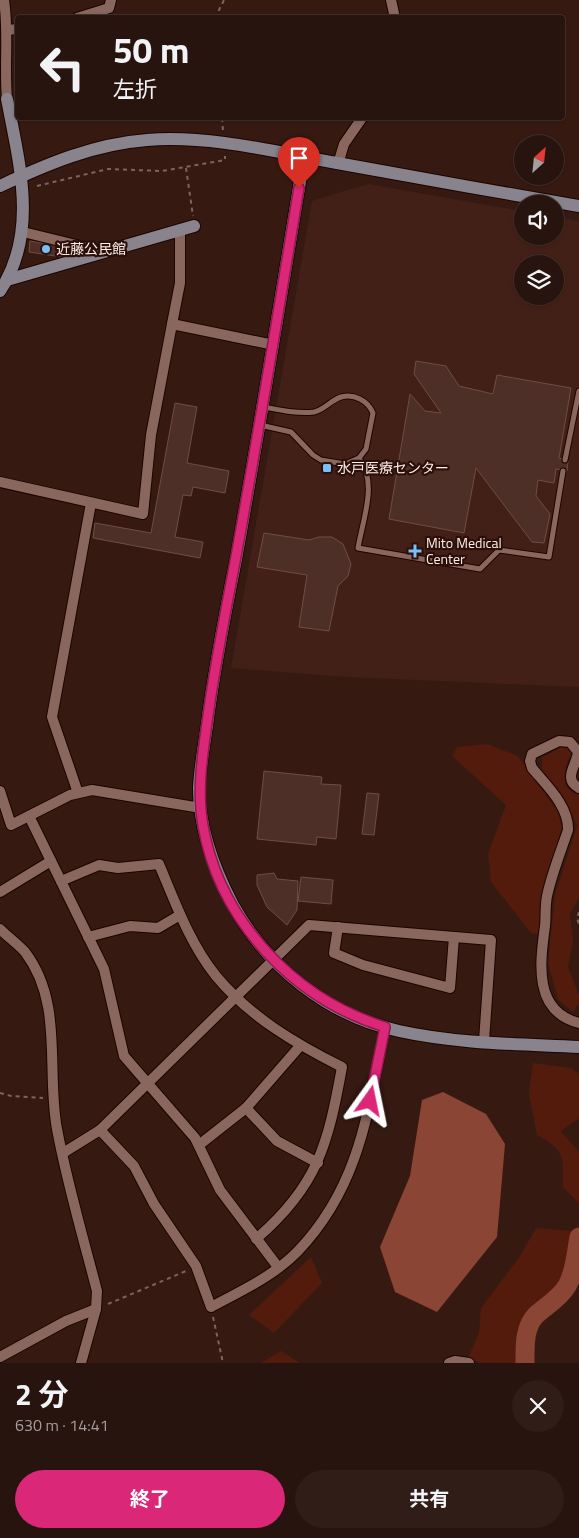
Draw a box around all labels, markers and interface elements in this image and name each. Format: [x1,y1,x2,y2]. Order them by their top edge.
text: 50 m [113,23,189,77]
icon: left [30,35,95,100]
text: 左折 [113,72,157,106]
north arrow [514,135,564,185]
map controls [514,135,564,305]
pin [278,137,320,188]
icon: arrive [285,144,313,172]
button: sound [514,195,564,245]
place label: 近藤公民館 [56,238,126,259]
marker: 近藤公民館 [40,243,52,255]
button: layers [514,255,564,305]
place label: 水戸医療センター [337,457,449,478]
marker: 水戸医療センター [321,462,333,474]
place label: Mito Medical Center [426,532,502,569]
marker: Mito Medical Center [408,544,422,558]
position arrow [343,1074,395,1126]
text: 2 分 [15,1371,68,1417]
button: close [512,1380,564,1432]
text: 630 m · 14:41 [15,1413,109,1437]
button: 終了 [15,1470,285,1528]
button: 共有 [295,1470,564,1528]

